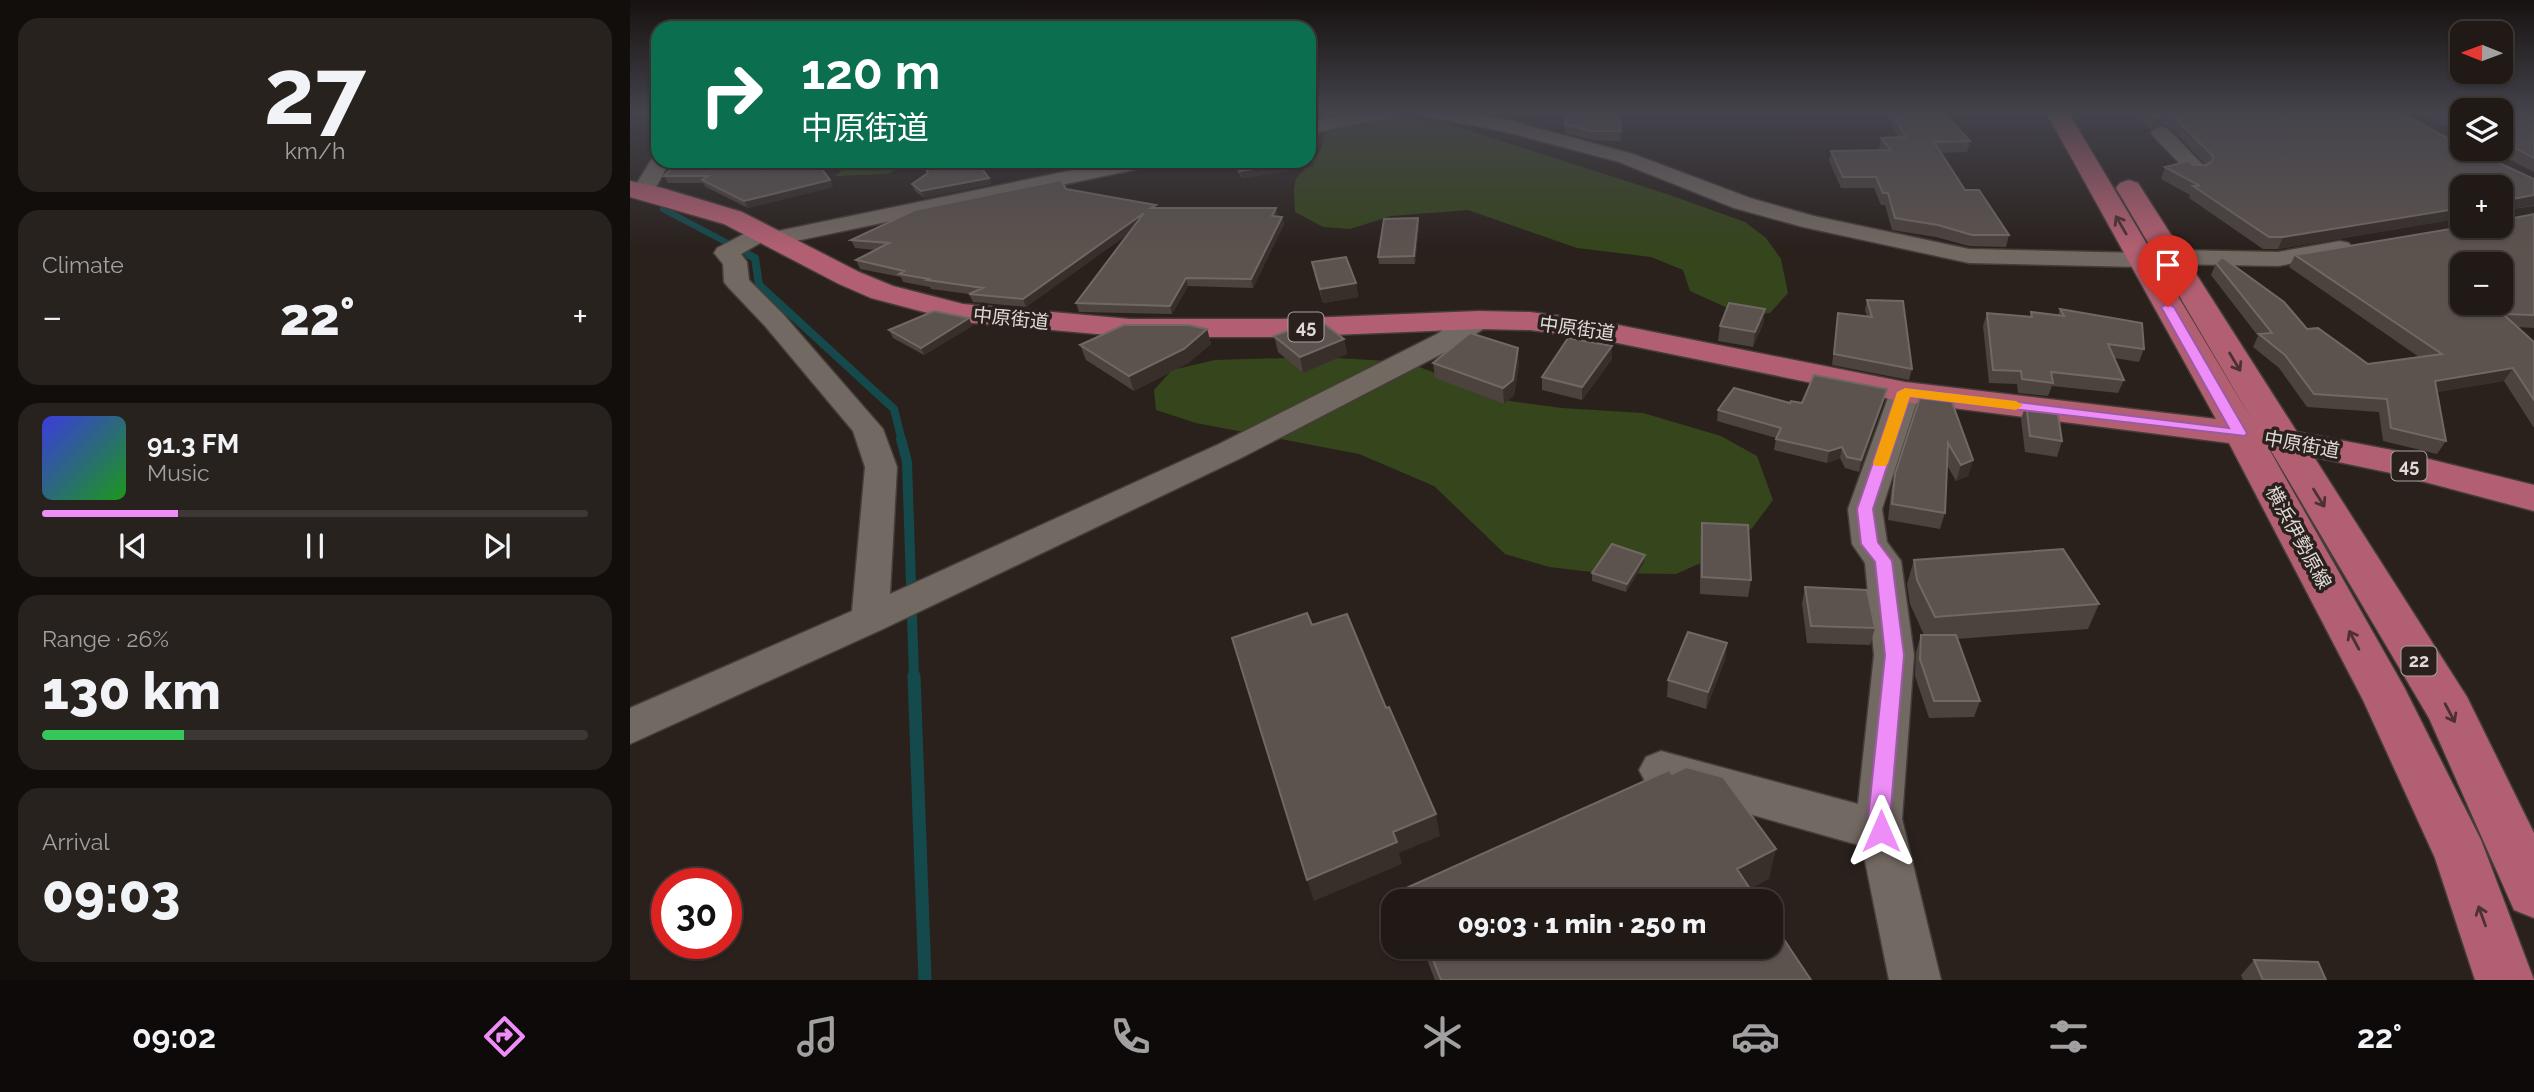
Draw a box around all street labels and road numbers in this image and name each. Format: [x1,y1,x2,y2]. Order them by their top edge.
street label: 中原街道 [972,303,1050,333]
road number: 45 [1288,312,1324,342]
street label: 中原街道 [1538,312,1616,344]
street label: 中原街道 [2263,427,2341,461]
road number: 45 [2392,452,2426,480]
street label: 横浜伊勢原線 [2262,482,2336,592]
road number: 22 [2402,646,2436,676]

